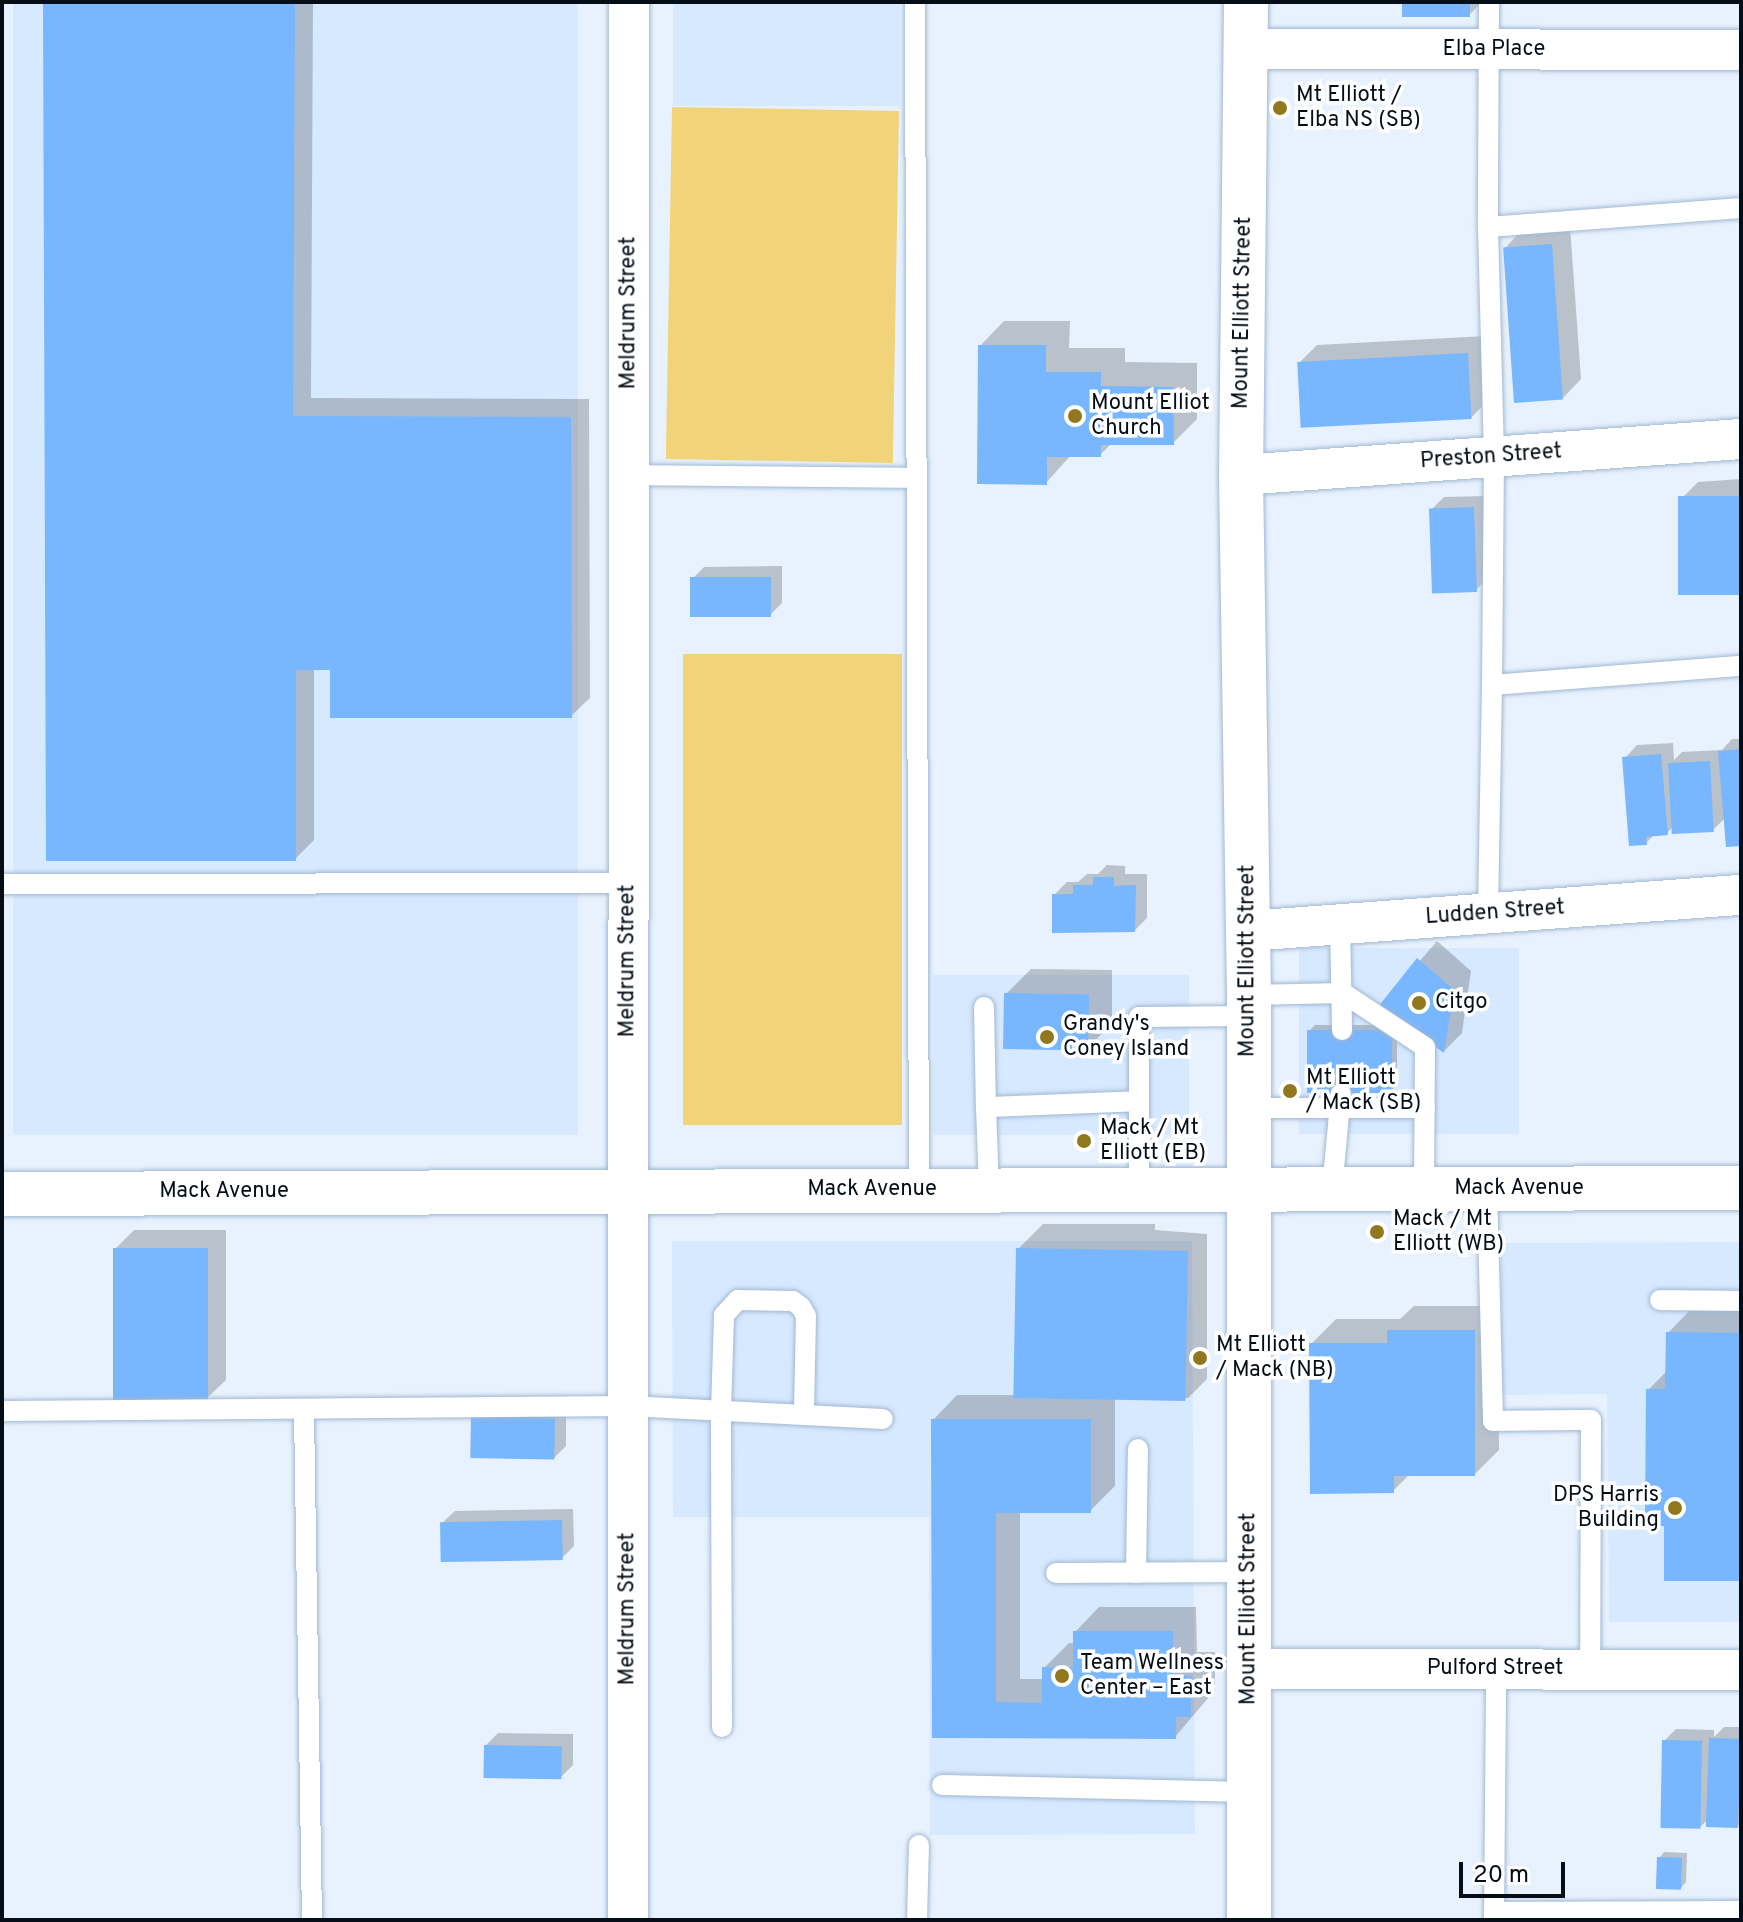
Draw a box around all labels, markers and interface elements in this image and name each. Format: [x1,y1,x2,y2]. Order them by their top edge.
street label: Elba Place [1443,37,1545,63]
place label: Mt Elliott / Elba NS (SB) [1296,82,1421,134]
marker: Mt Elliott / Elba NS (SB) [1271,99,1289,117]
street label: Mount Elliott Street [1228,217,1258,409]
street label: Meldrum Street [616,237,642,389]
place label: Mount Elliot Church [1091,390,1210,442]
marker: Mount Elliot Church [1066,407,1084,425]
street label: Preston Street [1419,439,1563,475]
street label: Mount Elliott Street [1235,865,1261,1057]
street label: Meldrum Street [615,885,641,1037]
street label: Ludden Street [1425,895,1565,931]
place label: Citgo [1435,990,1487,1016]
marker: Citgo [1410,994,1428,1012]
place label: Grandy's Coney Island [1063,1011,1189,1062]
marker: Grandy's Coney Island [1038,1028,1056,1046]
place label: Mt Elliott / Mack (SB) [1306,1065,1421,1116]
marker: Mt Elliott / Mack (SB) [1281,1082,1299,1100]
place label: Mack / Mt Elliott (EB) [1100,1115,1206,1166]
marker: Mack / Mt Elliott (EB) [1075,1132,1093,1150]
street label: Mack Avenue [1454,1176,1584,1202]
street label: Mack Avenue [807,1177,937,1203]
street label: Mack Avenue [159,1179,289,1205]
place label: Mack / Mt Elliott (WB) [1393,1206,1504,1258]
marker: Mack / Mt Elliott (WB) [1368,1223,1386,1241]
place label: Mt Elliott / Mack (NB) [1216,1332,1334,1384]
marker: Mt Elliott / Mack (NB) [1191,1349,1209,1367]
place label: DPS Harris Building [1553,1482,1659,1534]
marker: DPS Harris Building [1666,1499,1684,1517]
street label: Mount Elliott Street [1236,1513,1262,1705]
street label: Meldrum Street [615,1533,641,1685]
place label: Team Wellness Center – East [1080,1650,1225,1702]
street label: Pulford Street [1427,1656,1563,1682]
marker: Team Wellness Center – East [1051,1665,1073,1687]
scale bar [1463,1846,1569,1896]
text: 20 m [1473,1861,1529,1891]

